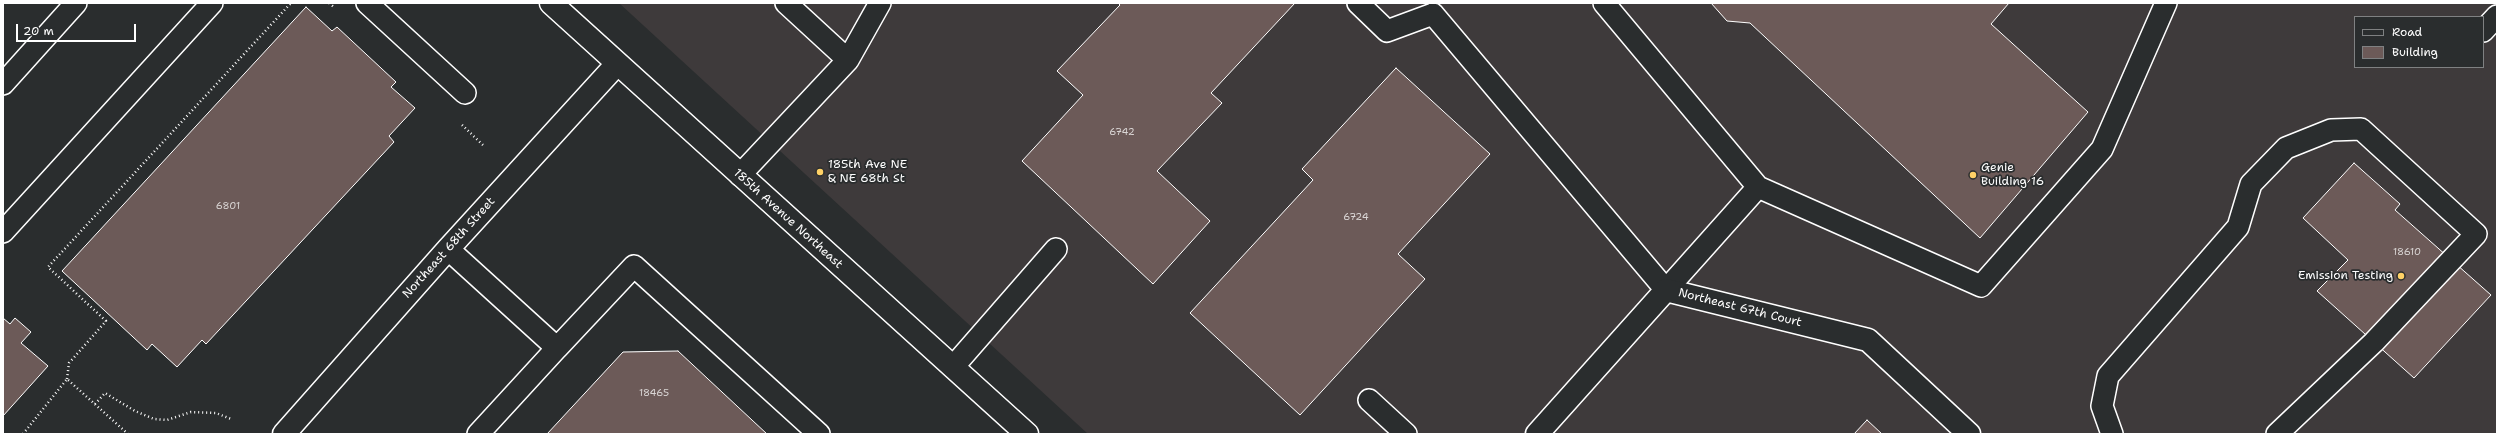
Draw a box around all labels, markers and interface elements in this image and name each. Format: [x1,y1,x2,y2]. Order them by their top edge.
scale bar [18,16,138,42]
legend [2354,16,2484,68]
text: 20 m [23,23,54,39]
text: Road [2392,24,2422,40]
text: Building [2392,44,2438,60]
house number: 6742 [1109,126,1135,138]
place label: 185th Ave NE & NE 68th St [828,158,907,186]
place label: Genie Building 16 [1981,161,2044,189]
street label: 185th Avenue Northeast [730,166,846,272]
marker: 185th Ave NE & NE 68th St [815,167,825,177]
marker: Genie Building 16 [1968,170,1978,180]
street label: Northeast 68th Street [400,194,498,302]
house number: 6801 [216,200,240,212]
house number: 6724 [1343,211,1369,223]
house number: 18610 [2393,246,2421,258]
place label: Emission Testing [2298,269,2393,283]
marker: Emission Testing [2396,271,2406,281]
street label: Northeast 67th Court [1677,286,1803,330]
house number: 18465 [639,387,669,399]

